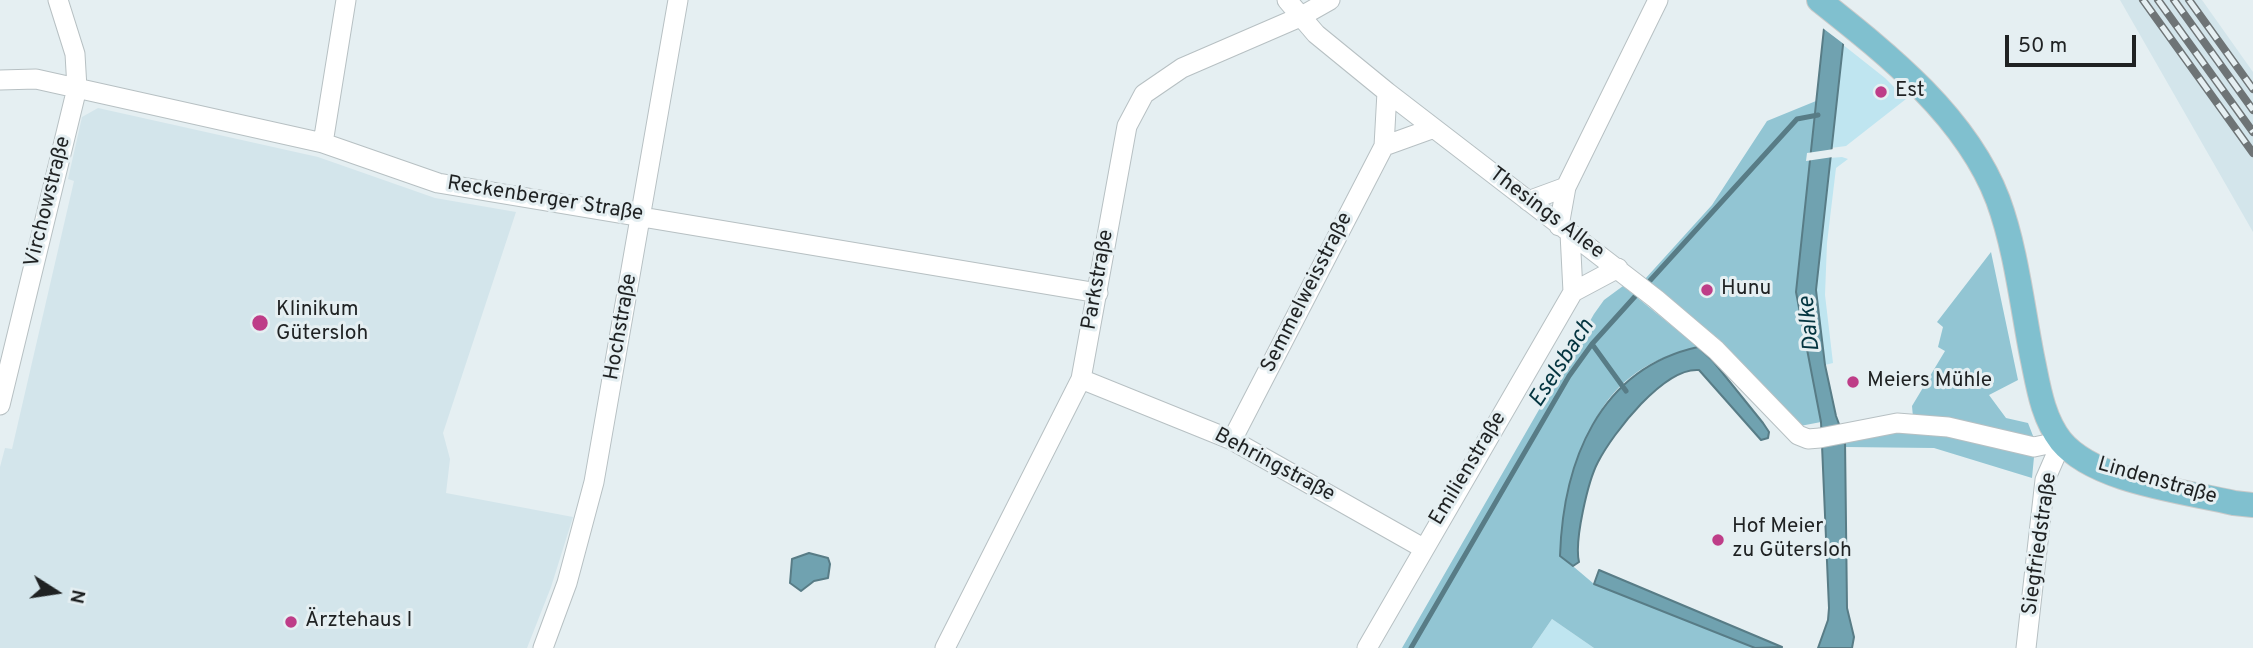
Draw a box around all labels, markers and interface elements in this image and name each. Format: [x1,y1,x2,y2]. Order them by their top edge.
scale bar [2008,21,2139,65]
text: 50 m [2018,33,2067,60]
place label: Est [1895,79,1925,105]
marker: Est [1873,84,1889,100]
street label: Virchowstraße [21,134,77,270]
street label: Thesings Allee [1483,163,1609,265]
street label: Reckenberger Straße [445,172,645,228]
street label: Semmelweisstraße [1257,209,1359,377]
street label: Parkstraße [1078,228,1120,332]
street label: Hochstraße [600,272,644,382]
place label: Hunu [1721,277,1771,303]
marker: Hunu [1699,282,1715,298]
water label: Dalke [1794,295,1828,353]
place label: Klinikum Gütersloh [276,298,368,348]
marker: Klinikum Gütersloh [250,313,270,333]
water label: Eselsbach [1524,315,1602,413]
place label: Meiers Mühle [1867,369,1992,395]
marker: Meiers Mühle [1845,374,1861,390]
street label: Emilienstraße [1425,408,1513,530]
street label: Behringstraße [1209,424,1339,508]
street label: Lindenstraße [2095,453,2219,511]
street label: Siegfriedstraße [2019,471,2063,617]
place label: Hof Meier zu Gütersloh [1732,515,1852,565]
marker: Hof Meier zu Gütersloh [1710,532,1726,548]
north arrow [21,557,91,627]
text: N [63,587,90,606]
place label: Ärztehaus I [305,609,412,635]
marker: Ärztehaus I [283,614,299,630]

